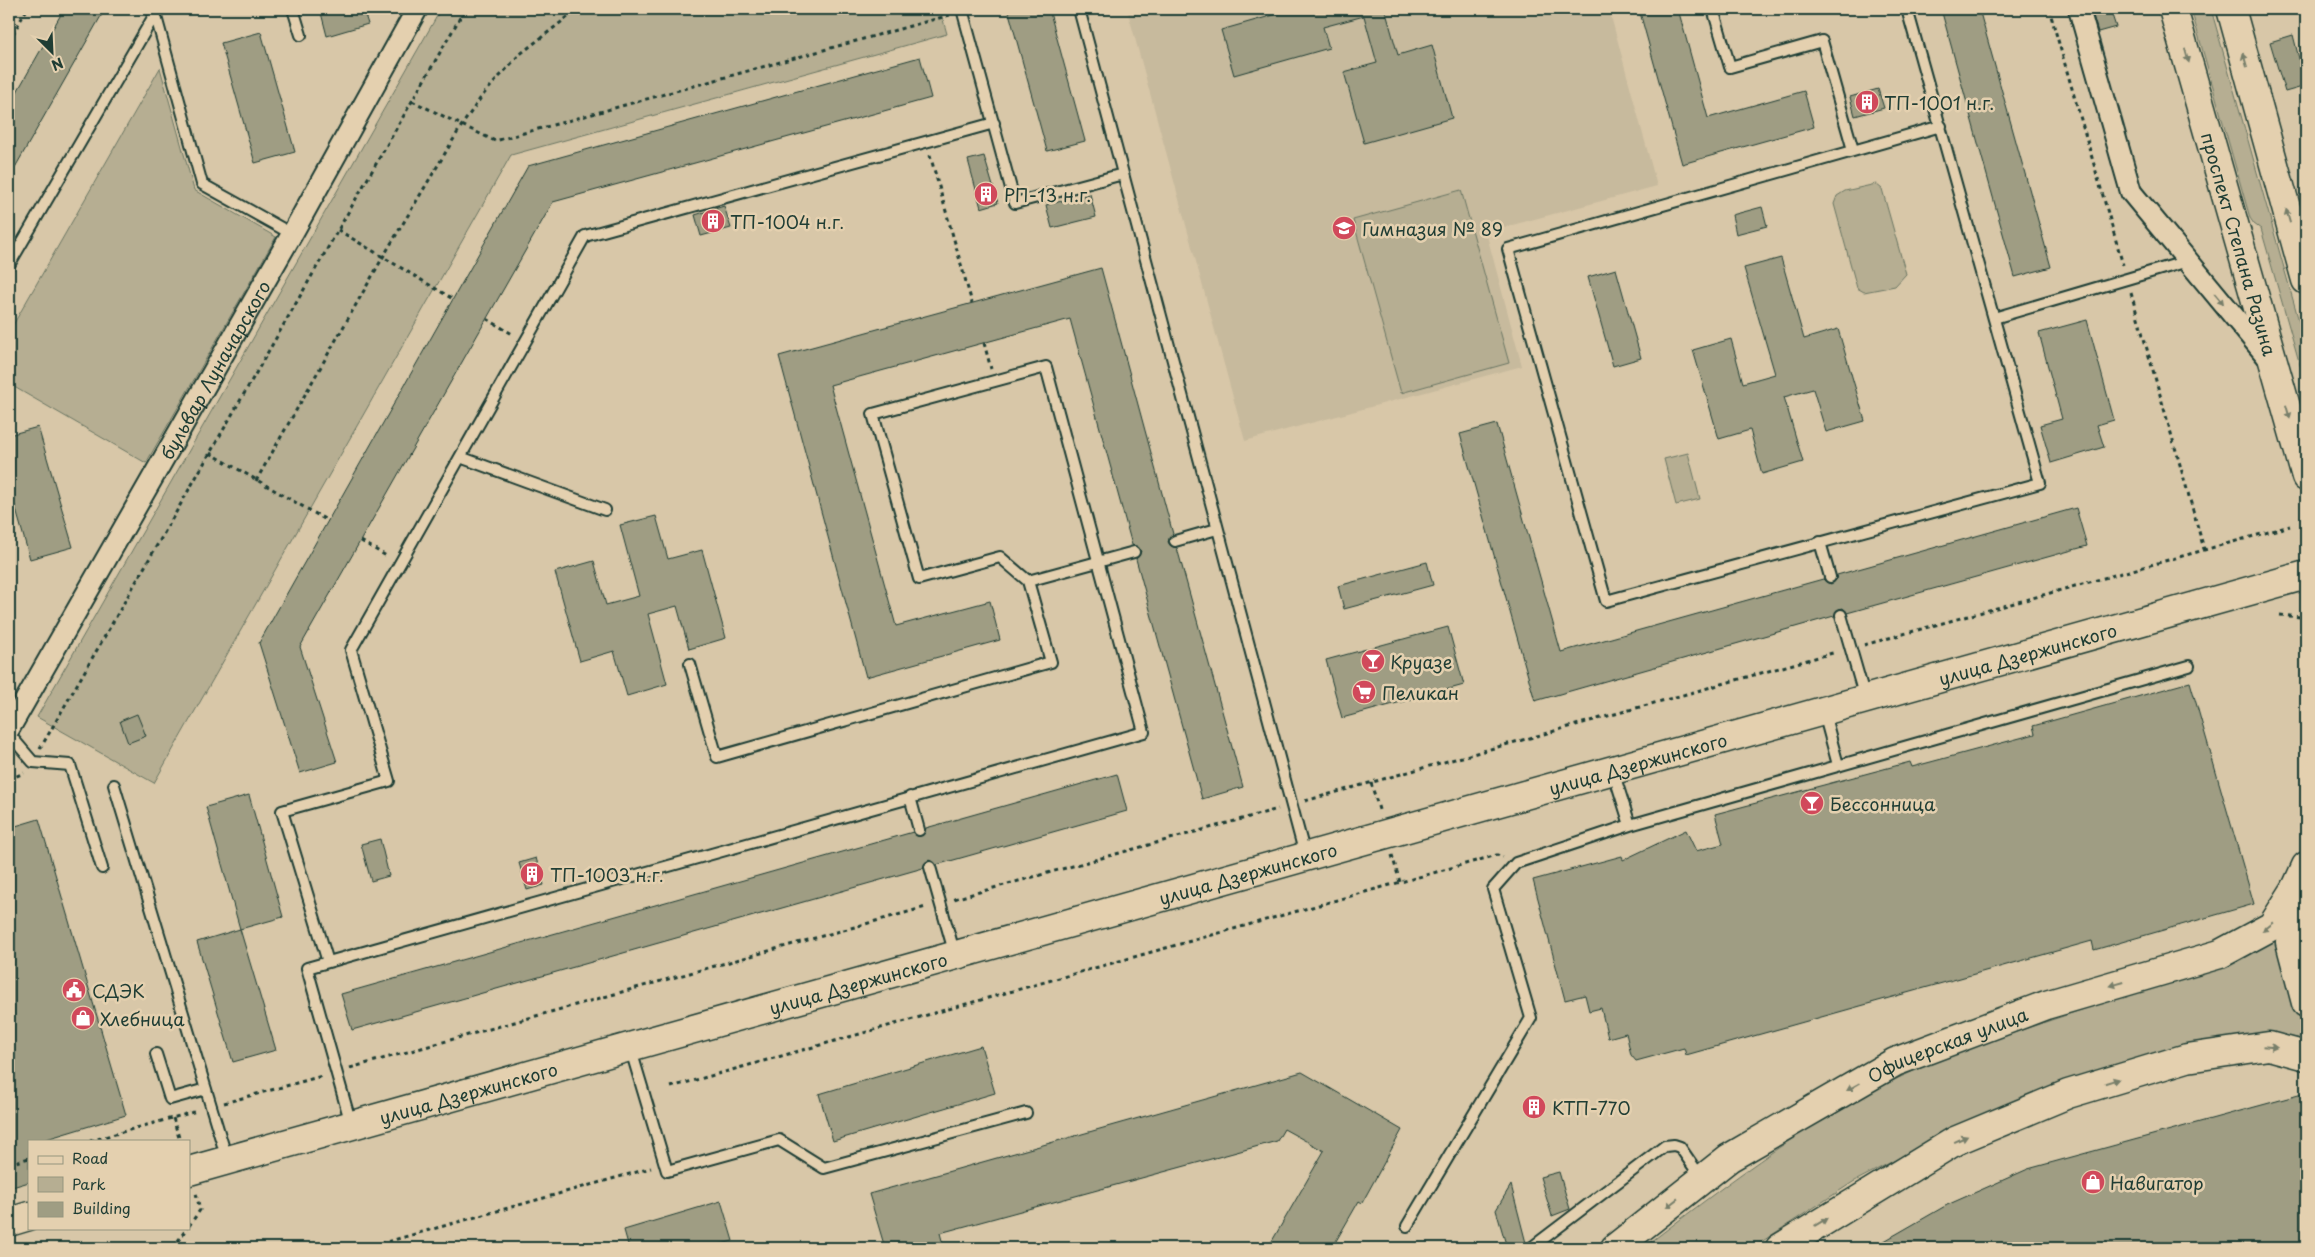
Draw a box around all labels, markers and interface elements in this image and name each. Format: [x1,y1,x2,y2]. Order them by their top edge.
north arrow [28,28,78,78]
one-way arrow [2183,48,2191,63]
text: N [48,52,67,76]
one-way arrow [2240,52,2248,67]
building icon: ТП-1001 н.г. [1854,89,1880,115]
place label: ТП-1001 н.г. [1884,89,1994,116]
street label: проспект Степана Разина [2195,129,2284,359]
building icon: РП-13 н.г. [973,181,999,207]
place label: РП-13 н.г. [1004,181,1091,208]
building icon: ТП-1004 н.г. [700,208,726,234]
place label: ТП-1004 н.г. [730,208,844,235]
one-way arrow [2284,209,2292,224]
school or university icon: Гимназия № 89 [1331,215,1357,241]
place label: Гимназия № 89 [1362,215,1503,242]
street label: бульвар Луначарского [153,275,276,464]
one-way arrow [2214,292,2225,305]
one-way arrow [2284,405,2292,420]
street label: улица Дзержинского [1935,615,2120,691]
bar icon: Круазе [1360,648,1386,674]
place label: Круазе [1390,648,1452,675]
supermarket icon: Пеликан [1351,679,1377,705]
place label: Пеликан [1382,679,1459,706]
street label: улица Дзержинского [1545,725,1730,801]
bar icon: Бессонница [1799,790,1825,816]
place label: Бессонница [1830,790,1936,817]
street label: улица Дзержинского [1156,835,1340,911]
building icon: ТП-1003 н.г. [519,861,545,887]
place label: ТП-1003 н.г. [550,861,664,888]
one-way arrow [2261,922,2275,932]
street label: улица Дзержинского [766,945,950,1021]
public building icon: СДЭК [61,977,87,1003]
place label: СДЭК [92,977,145,1004]
one-way arrow [2110,981,2125,989]
street label: Офицерская улица [1862,999,2032,1089]
shop icon: Хлебница [70,1005,96,1031]
place label: Хлебница [100,1005,185,1032]
one-way arrow [2263,1044,2279,1052]
street label: улица Дзержинского [376,1054,560,1130]
one-way arrow [2105,1076,2120,1084]
one-way arrow [1846,1082,1859,1091]
building icon: КТП-770 [1521,1094,1547,1120]
place label: КТП-770 [1552,1094,1631,1121]
one-way arrow [1954,1134,1968,1142]
legend [28,1140,190,1230]
text: Road [72,1146,108,1169]
shop icon: Навигатор [2080,1169,2106,1195]
place label: Навигатор [2110,1169,2204,1196]
text: Park [72,1172,106,1195]
text: Building [72,1196,131,1219]
one-way arrow [1666,1198,1679,1209]
one-way arrow [1815,1218,1828,1227]

